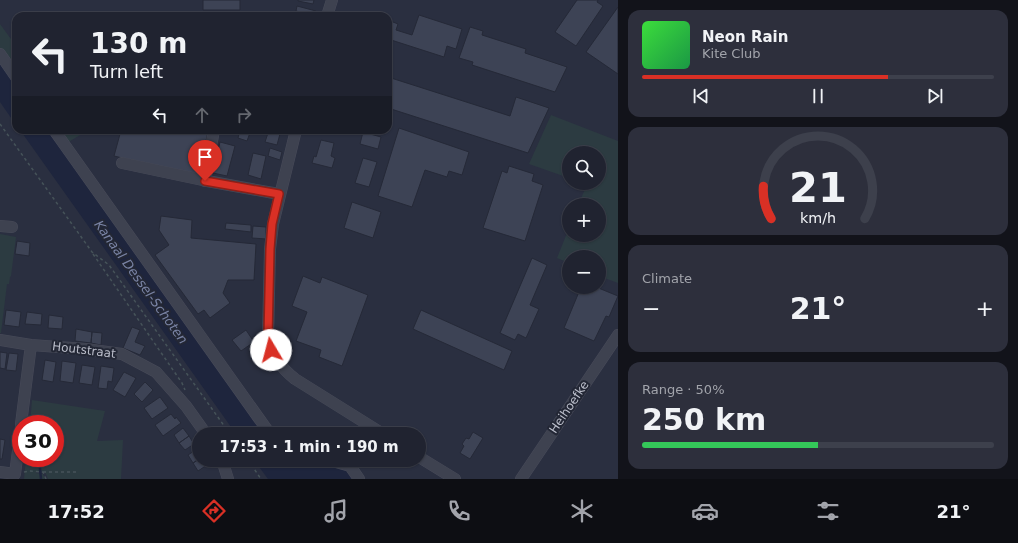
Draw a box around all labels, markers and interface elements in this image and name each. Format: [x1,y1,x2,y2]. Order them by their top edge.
text: 130 m [90,27,187,60]
icon: left [24,28,76,80]
text: Neon Rain [702,28,788,46]
text: Kite Club [702,46,761,61]
text: Turn left [90,61,163,82]
icon: previous [690,85,712,107]
icon: pause [807,85,829,107]
icon: next [924,85,946,107]
icon: left [149,104,171,126]
icon: ahead [191,104,213,126]
icon: right [233,104,255,126]
pin [188,140,222,181]
icon: arrive [194,146,216,168]
map controls [562,146,606,294]
button: search [562,146,606,190]
text: 21 [789,163,847,212]
button: + [562,198,606,242]
text: km/h [800,209,836,225]
water label: Kanaal Dessel-Schoten [91,217,191,347]
button: − [562,250,606,294]
text: Climate [642,271,692,286]
text: 21° [790,291,846,326]
text: − [642,296,660,321]
text: + [976,296,994,321]
position arrow [250,329,292,371]
street label: Houtstraat [51,339,117,361]
street label: Heihoefke [546,378,592,436]
text: Range · 50% [642,382,725,397]
text: 250 km [642,402,766,437]
speed limit sign: 30 [12,415,64,467]
text: 17:53 · 1 min · 190 m [219,438,399,456]
icon: directions [200,497,228,525]
icon: music [322,497,350,525]
icon: phone [445,497,473,525]
icon: climate [568,497,596,525]
icon: car [691,497,719,525]
icon: filters [814,497,842,525]
text: 17:52 [47,501,105,522]
text: 21° [937,501,971,522]

